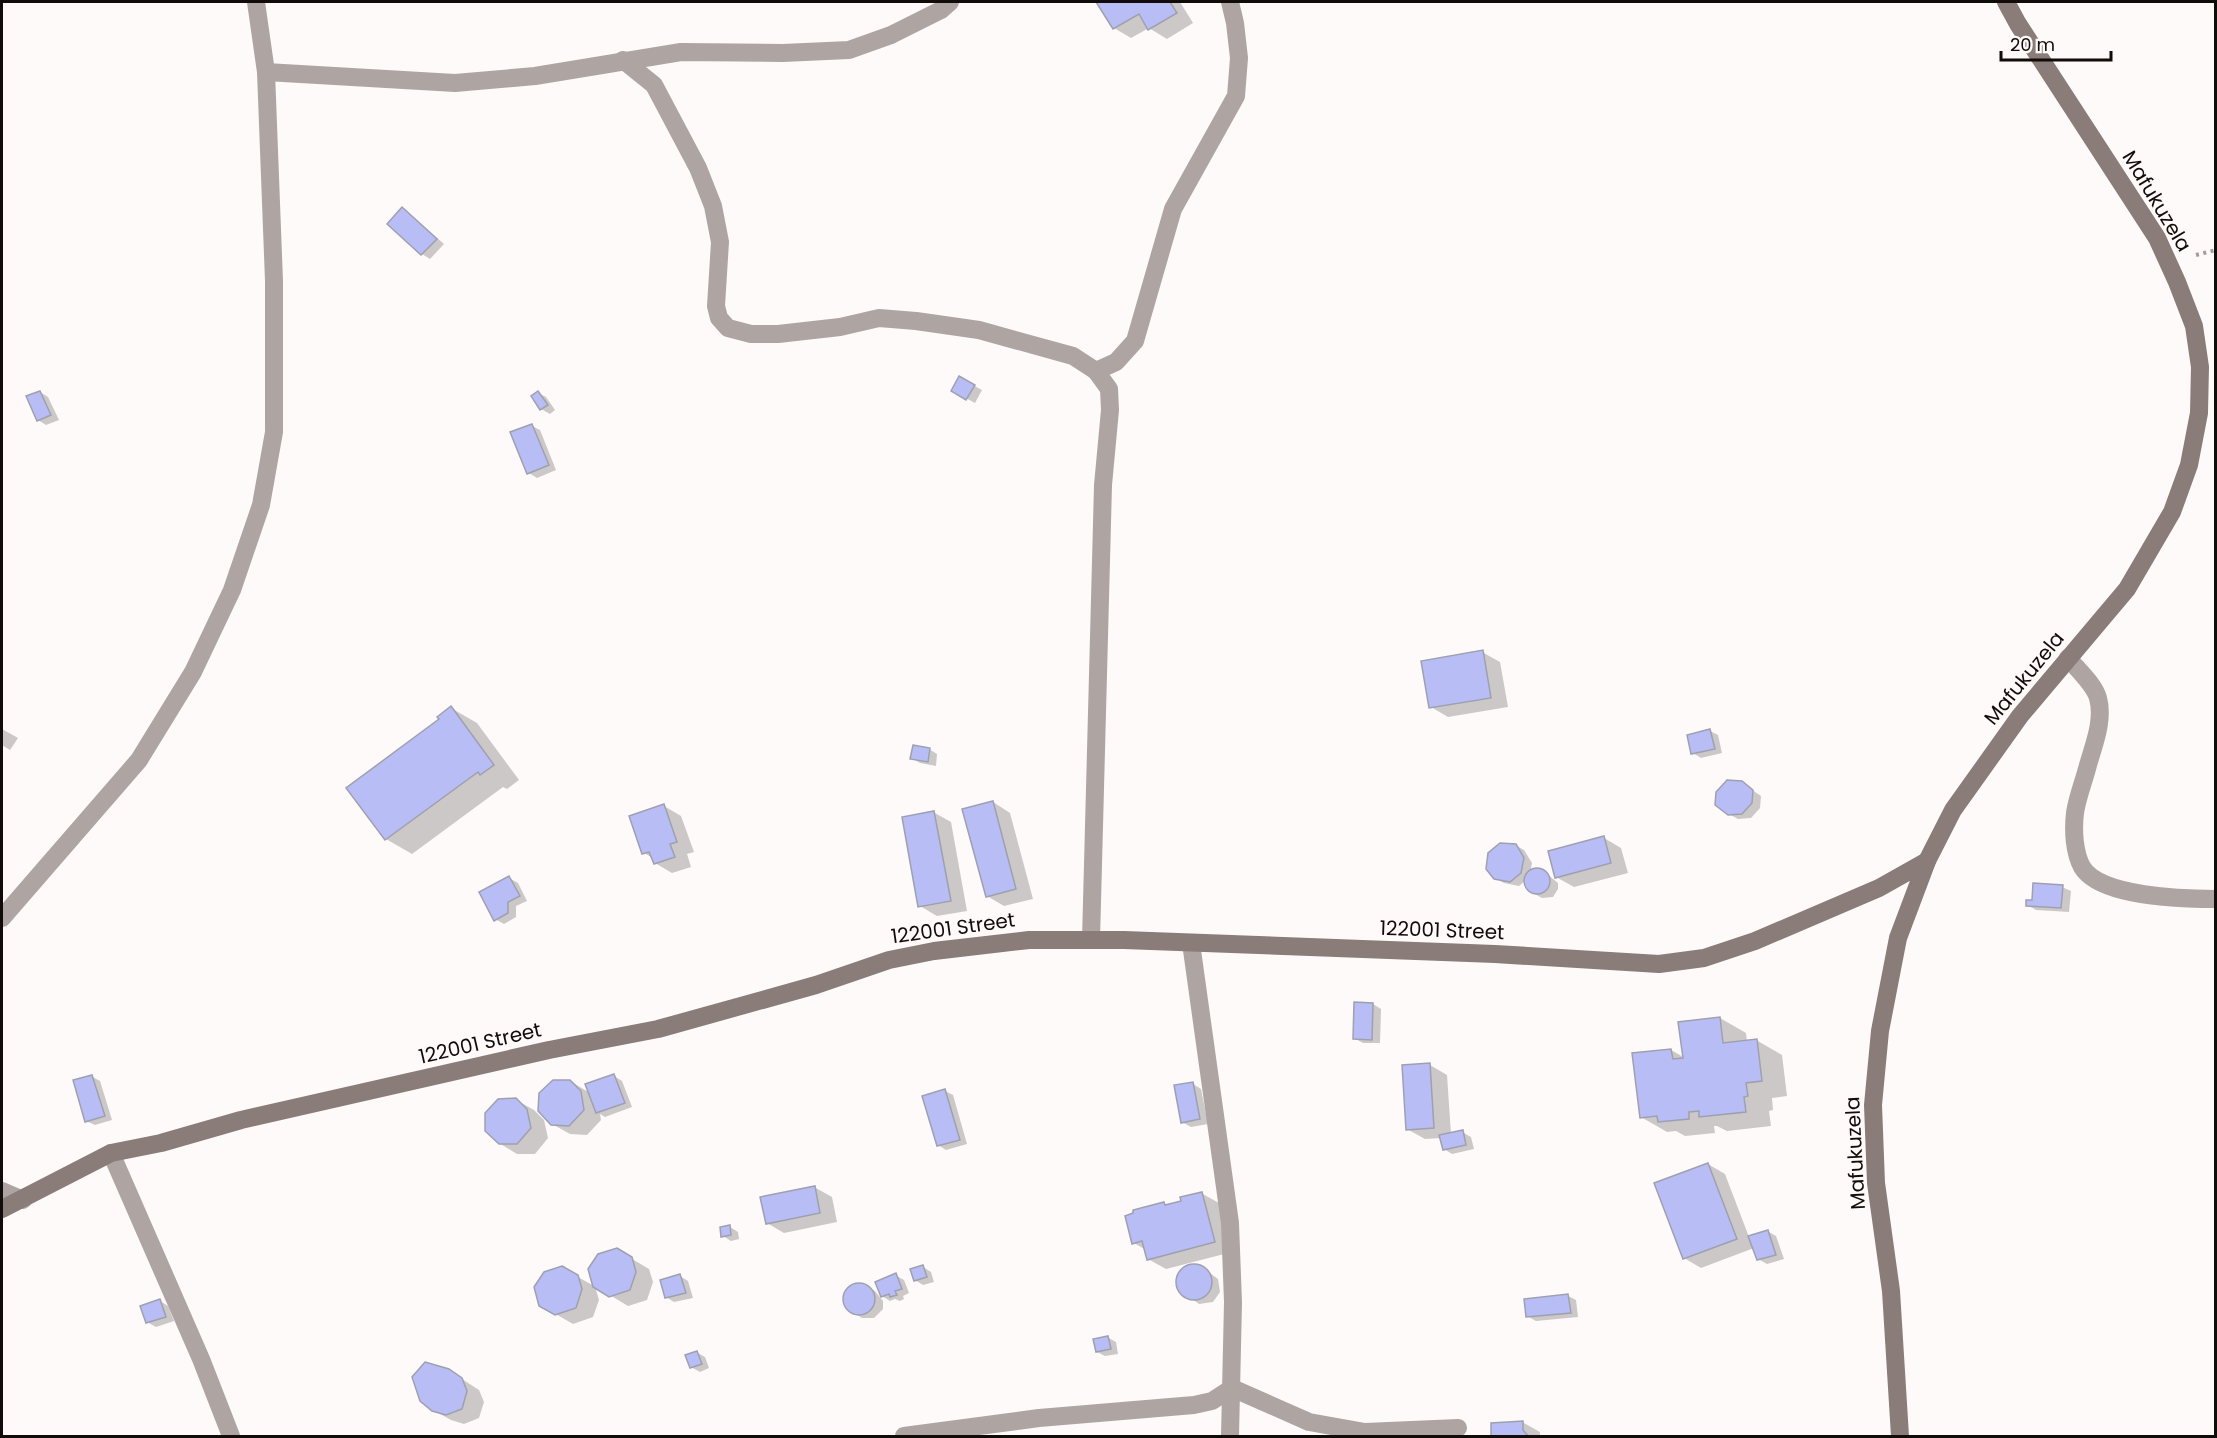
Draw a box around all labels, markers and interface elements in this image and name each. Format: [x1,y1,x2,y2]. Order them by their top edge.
scale bar [2001,24,2110,62]
text: 20 m [2010,32,2055,57]
street label: Mafukuzela [2116,145,2198,257]
street label: Mafukuzela [1978,625,2070,731]
street label: 122001 Street [889,905,1017,951]
street label: 122001 Street [1379,914,1505,946]
street label: 122001 Street [416,1015,544,1071]
street label: Mafukuzela [1838,1096,1872,1210]

